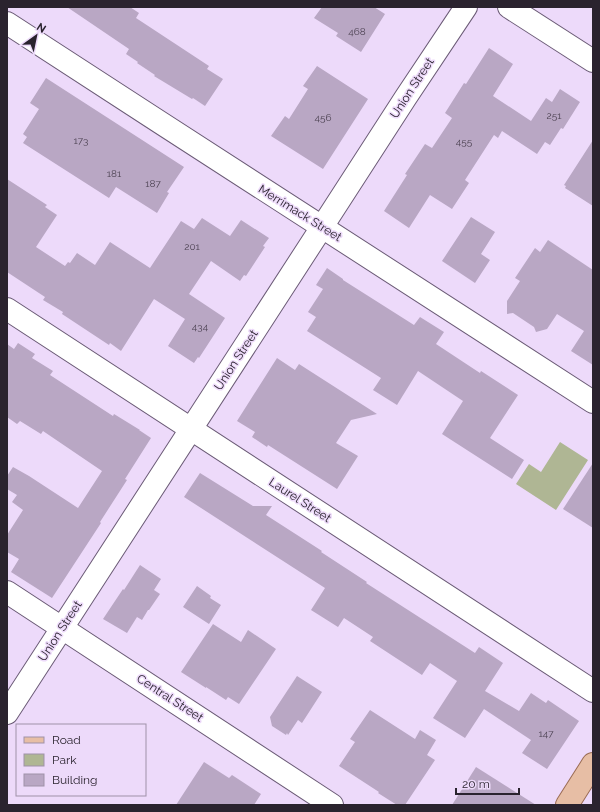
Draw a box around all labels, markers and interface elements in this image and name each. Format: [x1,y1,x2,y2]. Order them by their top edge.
north arrow [16,16,56,56]
text: N [34,20,48,36]
house number: 468 [348,26,366,37]
street label: Union Street [387,55,437,121]
house number: 251 [547,110,562,121]
house number: 456 [315,112,331,123]
house number: 173 [74,135,88,146]
house number: 455 [456,136,473,147]
house number: 181 [107,168,122,179]
house number: 187 [145,178,161,189]
street label: Merrimack Street [256,182,344,244]
house number: 201 [184,241,201,252]
house number: 434 [192,321,209,332]
street label: Union Street [211,327,261,393]
street label: Laurel Street [266,475,334,525]
street label: Union Street [35,598,85,664]
street label: Central Street [134,671,206,725]
legend [16,724,146,796]
house number: 147 [538,728,554,739]
text: Road [52,733,81,747]
text: Park [52,753,77,767]
scale bar [456,770,519,796]
text: Building [52,773,98,787]
text: 20 m [462,777,490,791]

